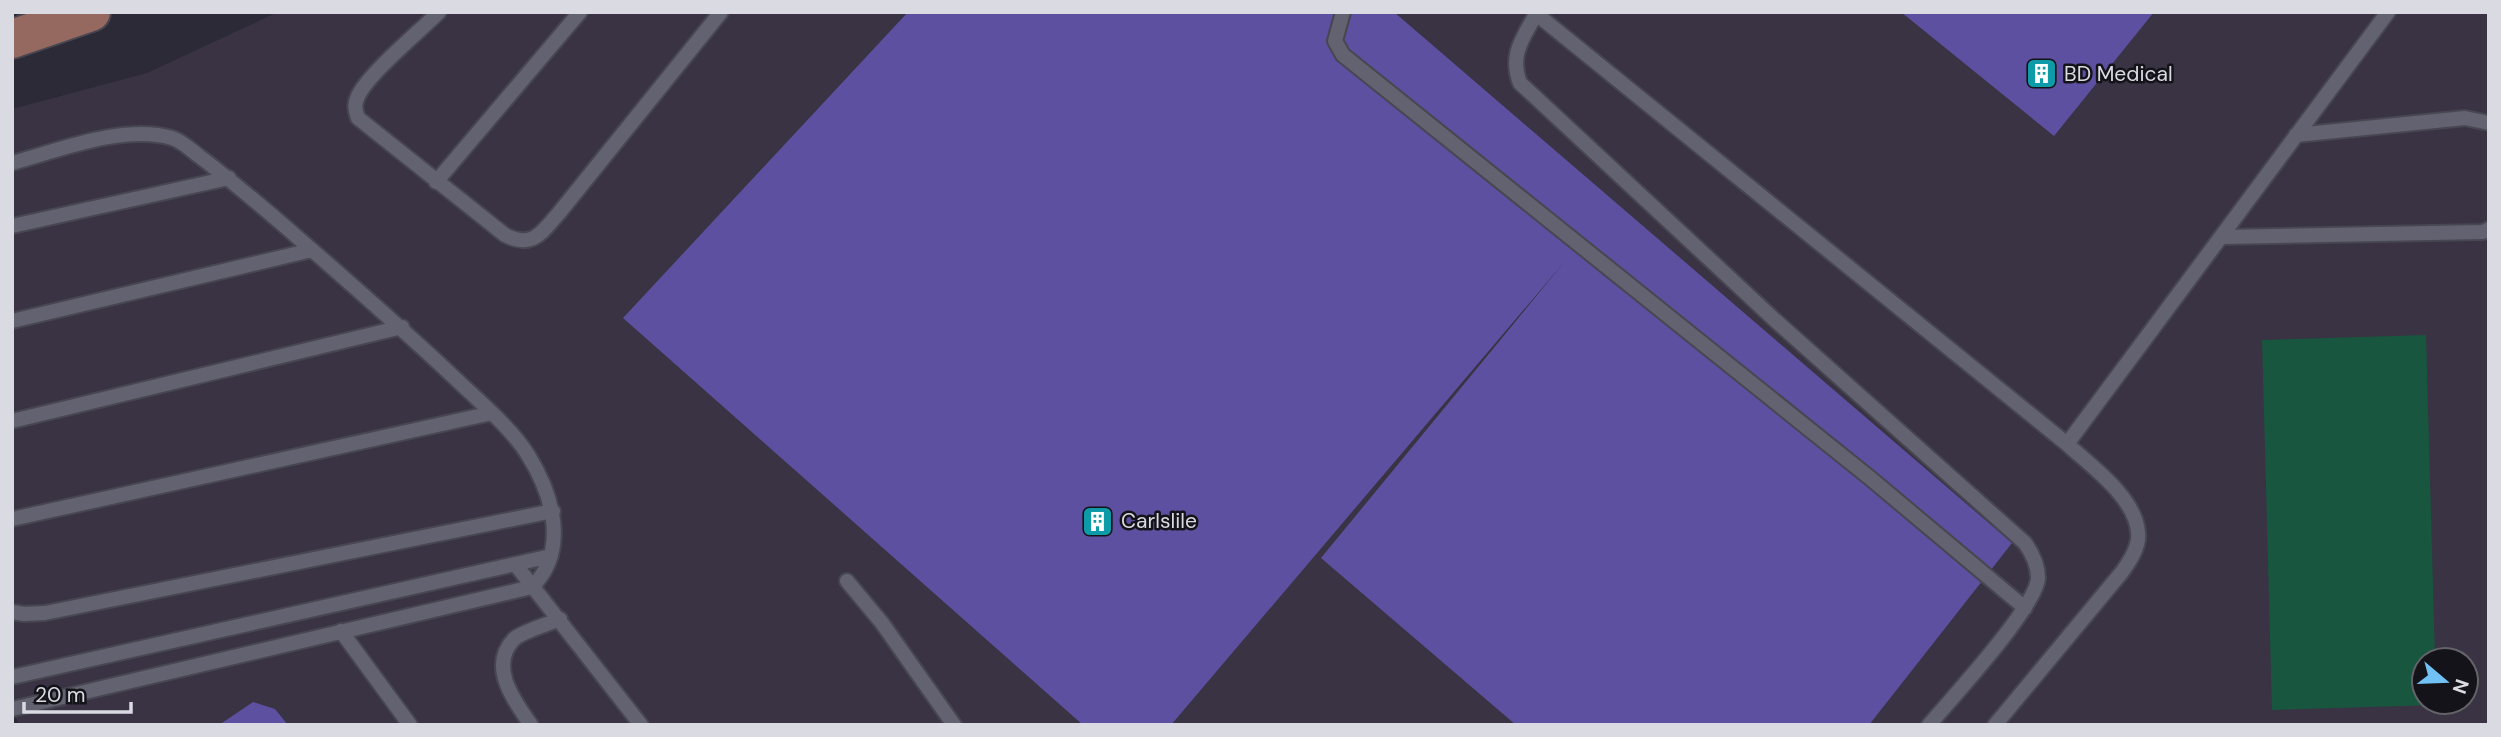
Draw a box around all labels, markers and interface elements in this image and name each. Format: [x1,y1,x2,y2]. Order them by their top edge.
building icon: BD Medical [2024,57,2058,91]
place label: BD Medical [2064,60,2173,88]
building icon: Carlslile [1081,504,1115,538]
place label: Carlslile [1121,507,1197,535]
north arrow [2410,646,2480,716]
scale bar [24,670,131,714]
text: N [2447,676,2475,697]
text: 20 m [35,681,86,709]

